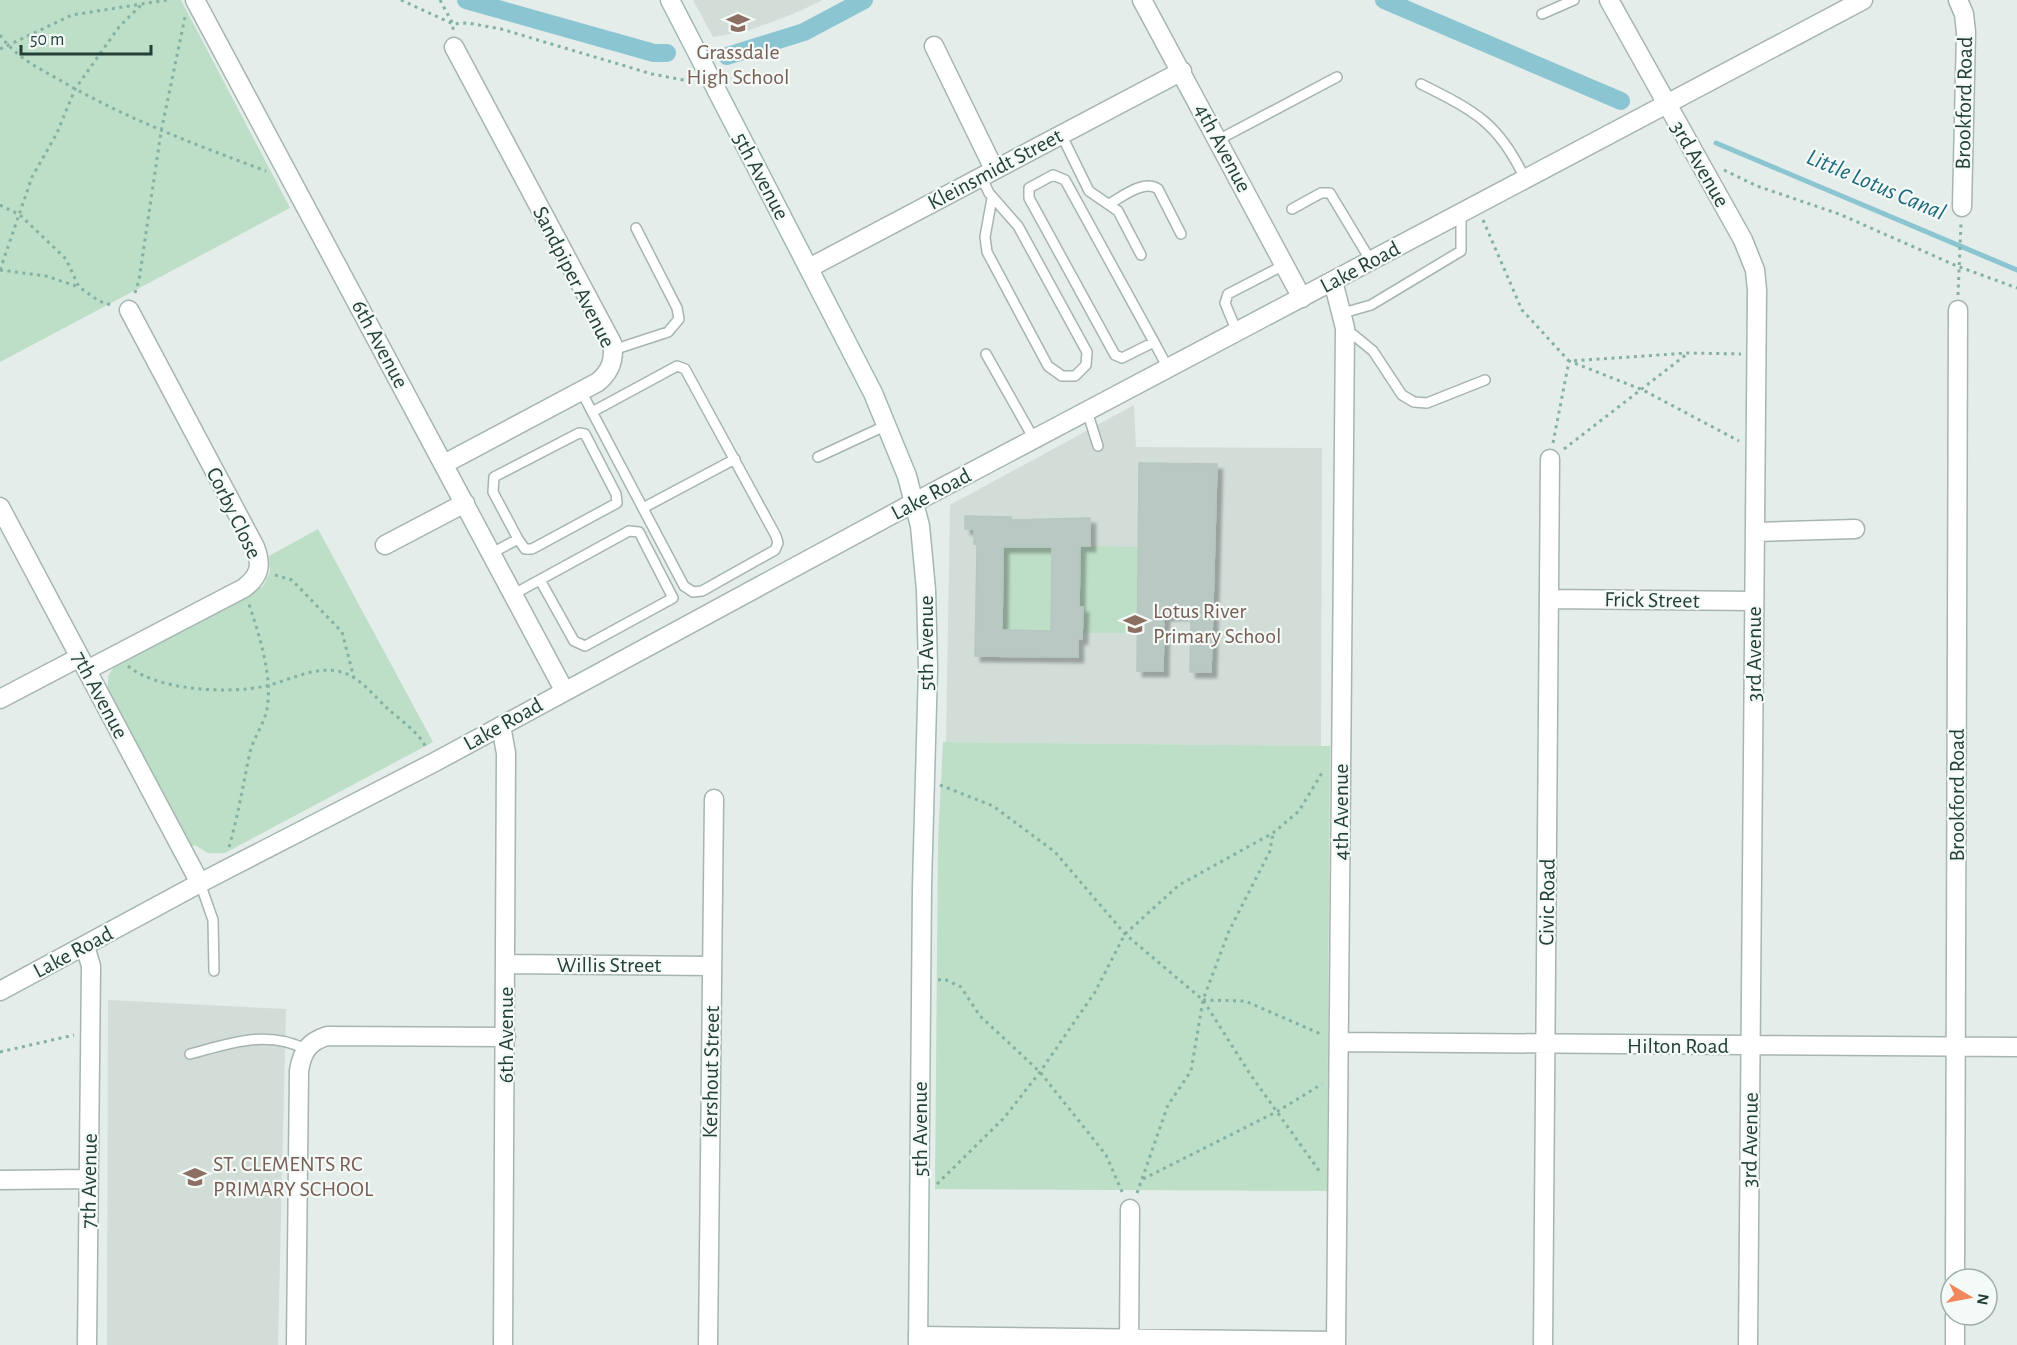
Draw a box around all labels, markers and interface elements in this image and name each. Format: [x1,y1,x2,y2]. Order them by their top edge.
school or university icon: Grassdale High School [725,10,751,36]
scale bar [21,18,152,56]
text: 50 m [30,31,64,49]
street label: Brookford Road [1952,36,1976,170]
place label: Grassdale High School [686,41,790,88]
street label: 4th Avenue [1191,100,1255,196]
street label: 3rd Avenue [1667,117,1733,211]
street label: Kleinsmidt Street [924,124,1066,214]
street label: 5th Avenue [729,129,793,223]
water label: Little Lotus Canal [1803,145,1949,225]
street label: Sandpiper Avenue [529,203,619,351]
street label: Lake Road [1317,237,1403,297]
street label: 6th Avenue [348,296,412,392]
street label: Corby Close [202,464,266,562]
street label: Lake Road [888,464,974,524]
street label: Frick Street [1604,588,1700,612]
street label: 5th Avenue [915,595,937,691]
place label: Lotus River Primary School [1153,600,1281,647]
street label: 3rd Avenue [1743,606,1765,702]
school or university icon: Lotus River Primary School [1122,611,1148,637]
street label: 7th Avenue [68,648,132,742]
street label: Lake Road [460,693,546,755]
street label: Brookford Road [1946,728,1968,862]
street label: 4th Avenue [1330,764,1352,860]
street label: Civic Road [1535,858,1559,946]
street label: Lake Road [30,922,116,982]
street label: Willis Street [557,954,661,976]
street label: 6th Avenue [495,987,517,1083]
street label: Kershout Street [699,1005,723,1139]
street label: Hilton Road [1627,1035,1729,1057]
street label: 5th Avenue [909,1081,931,1177]
street label: 3rd Avenue [1738,1092,1762,1188]
street label: 7th Avenue [77,1133,101,1229]
place label: ST. CLEMENTS RC PRIMARY SCHOOL [213,1153,374,1200]
school or university icon: ST. CLEMENTS RC PRIMARY SCHOOL [182,1164,208,1190]
north arrow [1939,1267,1999,1327]
text: N [1974,1293,1992,1306]

